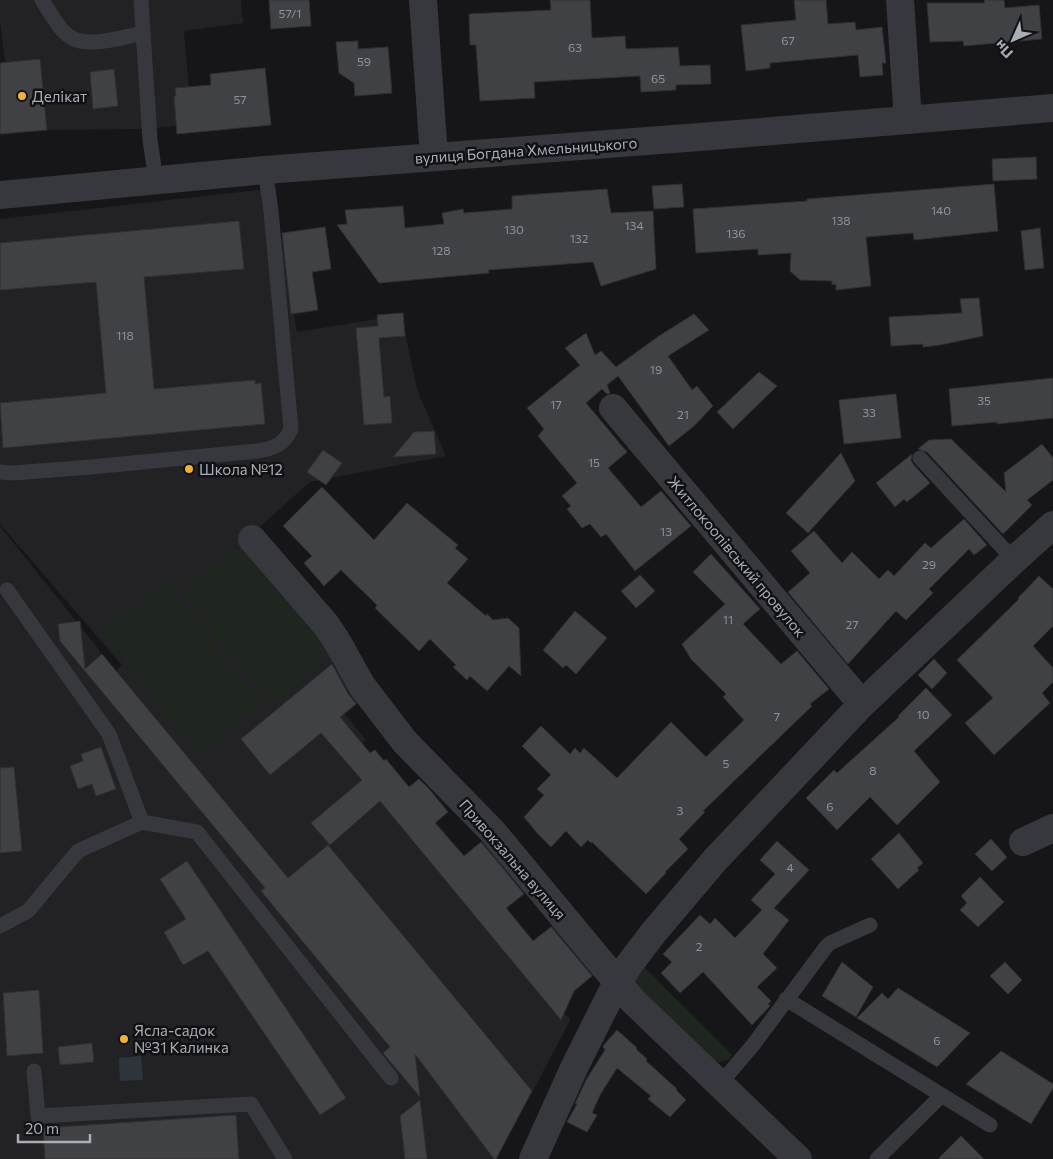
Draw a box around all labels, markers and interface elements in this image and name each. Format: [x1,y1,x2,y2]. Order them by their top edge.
house number: 57/1 [279,6,301,20]
north arrow [988,15,1038,65]
house number: 67 [781,33,795,47]
text: Пн [991,37,1016,62]
house number: 63 [568,40,582,54]
house number: 59 [357,54,371,68]
house number: 65 [651,71,665,85]
place label: Делікат [32,87,87,105]
marker: Делікат [16,90,28,102]
house number: 57 [233,92,247,106]
street label: вулиця Богдана Хмельницького [414,133,638,167]
house number: 140 [931,203,951,217]
house number: 138 [831,213,851,227]
house number: 134 [624,218,644,232]
house number: 130 [504,222,524,236]
house number: 136 [726,226,746,240]
house number: 132 [570,231,589,245]
house number: 128 [431,243,451,257]
house number: 118 [116,328,134,342]
house number: 19 [650,362,662,376]
house number: 35 [977,393,991,407]
house number: 17 [550,397,562,411]
house number: 33 [862,405,876,419]
house number: 21 [677,407,689,421]
house number: 15 [588,455,600,469]
place label: Школа №12 [199,460,283,478]
marker: Школа №12 [183,463,195,475]
street label: Житлокоопівський провулок [664,472,810,640]
house number: 13 [660,524,672,538]
house number: 29 [922,557,936,571]
house number: 11 [723,612,733,626]
house number: 27 [846,617,858,631]
house number: 10 [917,707,930,721]
house number: 7 [774,709,780,723]
house number: 5 [723,756,730,770]
house number: 8 [869,763,877,777]
street label: Привокзальна вулиця [456,795,570,923]
house number: 6 [826,799,834,813]
house number: 3 [677,803,684,817]
house number: 4 [786,860,794,874]
house number: 2 [696,939,703,953]
place label: Ясла-садок №31 Калинка [134,1021,229,1056]
marker: Ясла-садок №31 Калинка [118,1033,130,1045]
house number: 6 [933,1033,941,1047]
scale bar [18,1112,90,1144]
text: 20 m [25,1119,59,1137]

